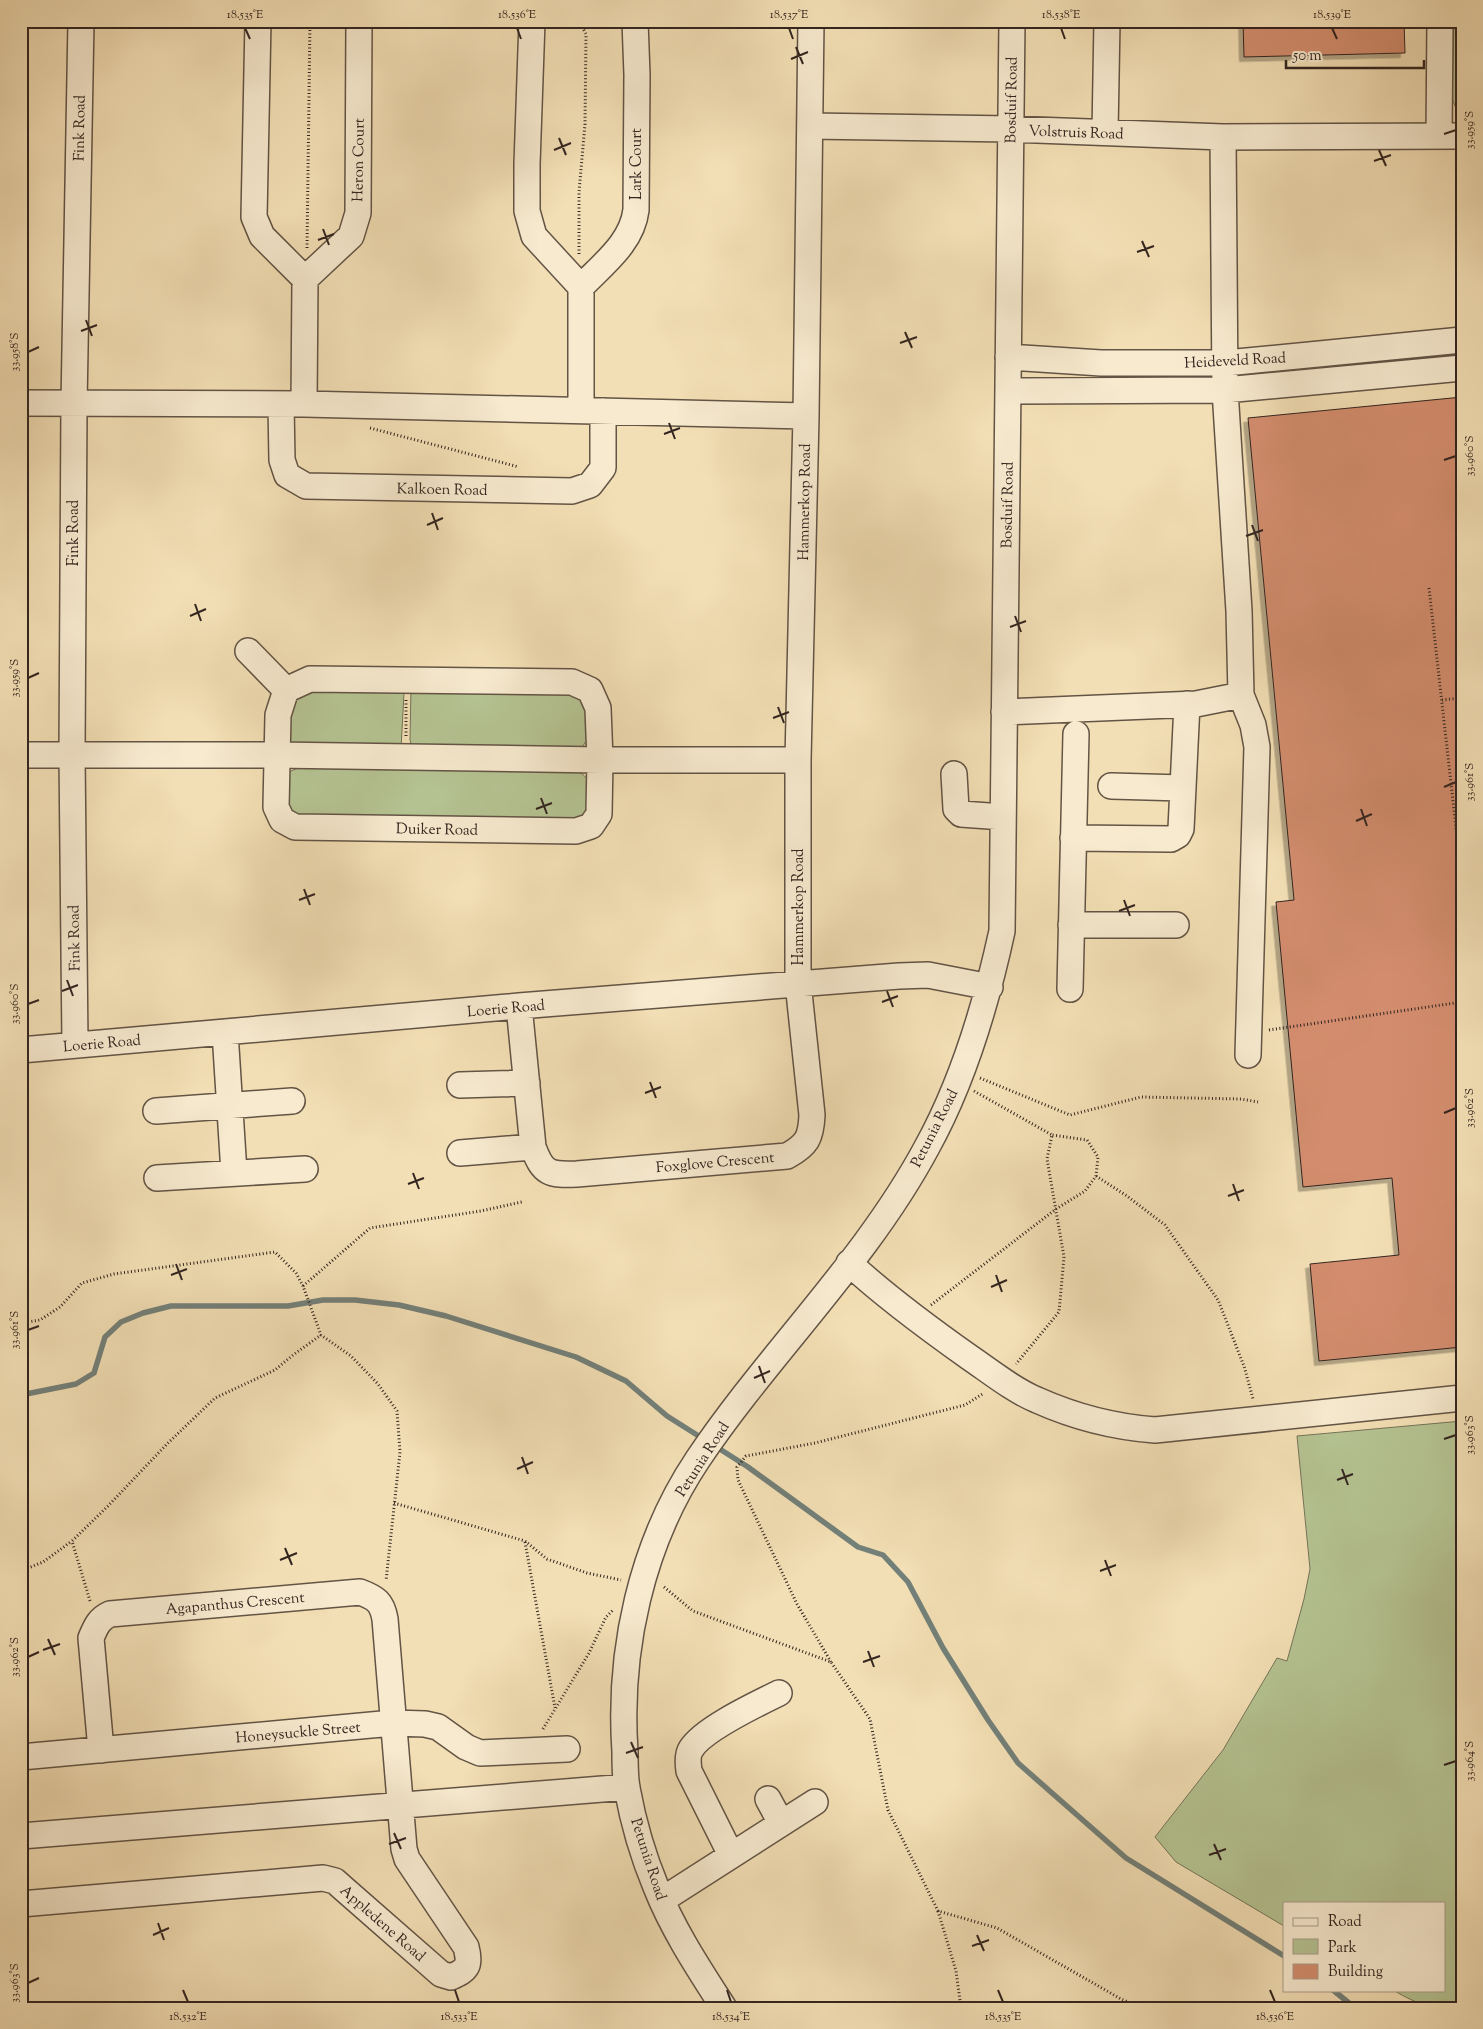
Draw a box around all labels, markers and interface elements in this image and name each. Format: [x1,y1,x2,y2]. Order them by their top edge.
text: 18.535°E [227,6,264,24]
text: 18.536°E [498,6,537,24]
text: 18.537°E [770,6,809,24]
text: 18.538°E [1042,6,1081,24]
text: 18.539°E [1313,6,1352,24]
scale bar [1286,38,1423,70]
text: 50 m [1292,46,1322,67]
street label: Bosduif Road [1001,56,1024,144]
street label: Fink Road [69,94,92,161]
text: 33.959°S [1461,111,1479,149]
street label: Heron Court [348,118,371,202]
street label: Volstruis Road [1028,121,1124,146]
street label: Lark Court [627,128,648,200]
text: 33.958°S [6,333,24,371]
street label: Heideveld Road [1184,348,1287,375]
text: 33.960°S [1461,436,1479,476]
street label: Hammerkop Road [794,443,817,561]
street label: Bosduif Road [997,461,1020,549]
street label: Kalkoen Road [396,479,488,502]
street label: Fink Road [64,499,85,566]
text: 33.959°S [6,659,24,697]
text: 33.961°S [1461,763,1479,801]
street label: Duiker Road [396,819,479,842]
street label: Hammerkop Road [789,848,810,966]
street label: Fink Road [64,904,87,971]
text: 33.960°S [6,984,24,1024]
street label: Loerie Road [466,996,546,1023]
street label: Loerie Road [62,1031,142,1058]
street label: Petunia Road [907,1085,964,1172]
text: 33.962°S [1461,1088,1479,1128]
street label: Foxglove Crescent [655,1148,775,1179]
text: 33.961°S [6,1311,24,1349]
text: 33.963°S [1461,1415,1479,1455]
street label: Petunia Road [671,1418,736,1501]
street label: Agapanthus Crescent [165,1588,306,1621]
text: 33.962°S [6,1637,24,1677]
street label: Honeysuckle Street [235,1718,362,1749]
text: 33.964°S [1461,1741,1479,1781]
street label: Petunia Road [624,1816,671,1904]
street label: Appledene Road [335,1881,430,1968]
legend [1283,1902,1446,1992]
text: Road [1328,1912,1362,1933]
text: Park [1328,1938,1357,1959]
text: Building [1328,1962,1383,1983]
text: 33.963°S [6,1963,24,2003]
text: 18.532°E [169,2008,208,2026]
text: 18.533°E [440,2008,478,2026]
text: 18.534°E [712,2008,751,2026]
text: 18.535°E [985,2008,1022,2026]
text: 18.536°E [1256,2008,1295,2026]

